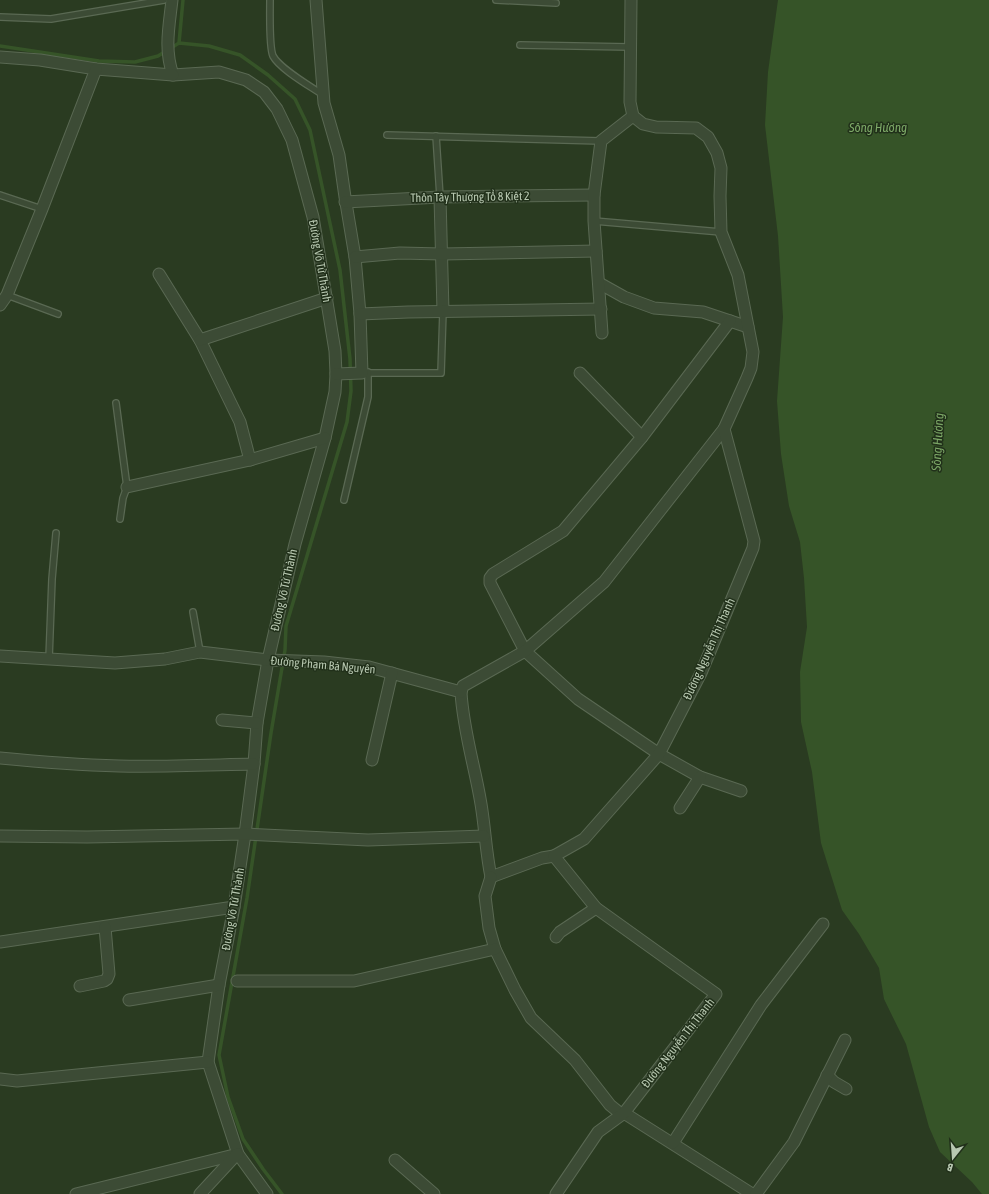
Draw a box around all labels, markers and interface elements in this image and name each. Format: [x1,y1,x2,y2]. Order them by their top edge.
water label: Sông Hương [848,120,907,135]
street label: Thôn Tây Thượng Tổ 8 Kiệt 2 [410,189,530,205]
street label: Đường Võ Tử Thành [306,219,334,303]
water label: Sông Hương [928,413,947,472]
street label: Đường Võ Tử Thành [268,548,300,632]
street label: Đường Nguyễn Thị Thanh [680,596,738,702]
street label: Đường Phạm Bá Nguyên [270,653,376,677]
street label: Đường Võ Tử Thành [219,867,247,951]
street label: Đường Nguyễn Thị Thanh [639,995,717,1091]
north arrow [933,1138,973,1178]
text: B [945,1161,954,1174]

